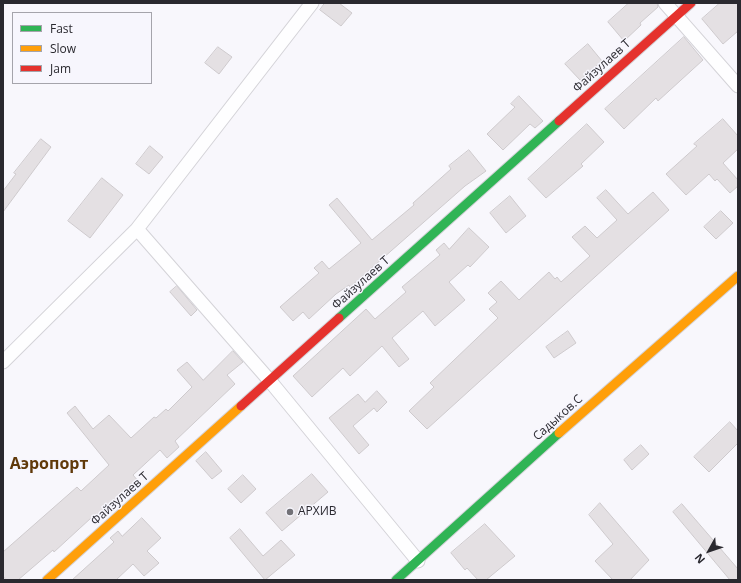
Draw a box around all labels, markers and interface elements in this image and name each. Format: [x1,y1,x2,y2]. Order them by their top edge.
legend [12,12,152,84]
text: Fast [50,20,73,37]
street label: Файзулаев Т [570,36,634,96]
text: Slow [50,40,76,57]
text: Jam [50,60,71,77]
street label: Файзулаев Т [329,253,393,313]
street label: Садыков.С [530,392,586,444]
district label: Аэропорт [10,454,88,474]
street label: Файзулаев Т [88,469,152,529]
place label: АРХИВ [298,505,337,519]
marker: АРХИВ [285,507,295,517]
north arrow [689,531,729,571]
text: N [691,551,708,567]

